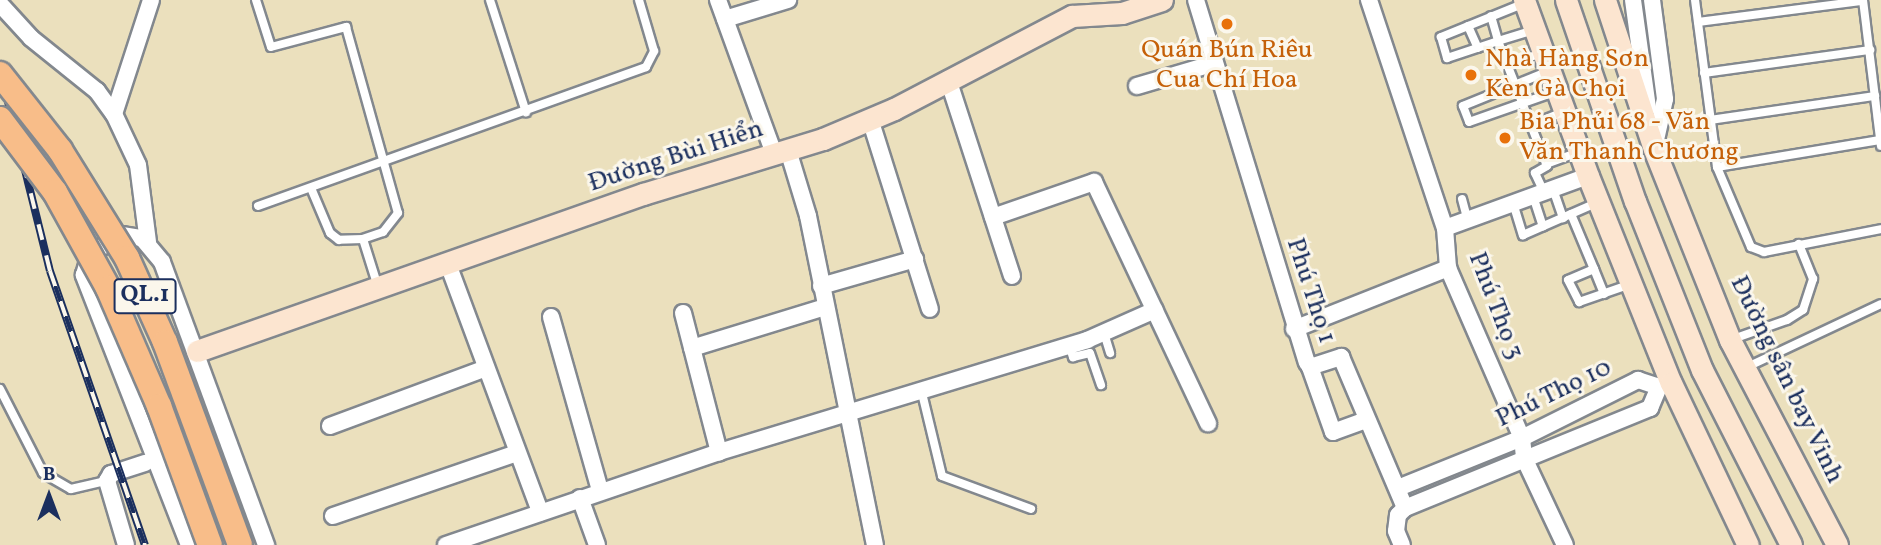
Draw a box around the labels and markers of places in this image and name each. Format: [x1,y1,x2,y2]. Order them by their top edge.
marker: Quán Bún Riêu Cua Chí Hoa [1219,16,1235,32]
place label: Quán Bún Riêu Cua Chí Hoa [1141,35,1313,96]
place label: Nhà Hàng Sơn Kèn Gà Chọi [1485,44,1649,106]
marker: Nhà Hàng Sơn Kèn Gà Chọi [1463,67,1479,83]
place label: Bia Phủi 68 - Văn Văn Thanh Chương [1519,107,1740,168]
marker: Bia Phủi 68 - Văn Văn Thanh Chương [1497,130,1513,146]

